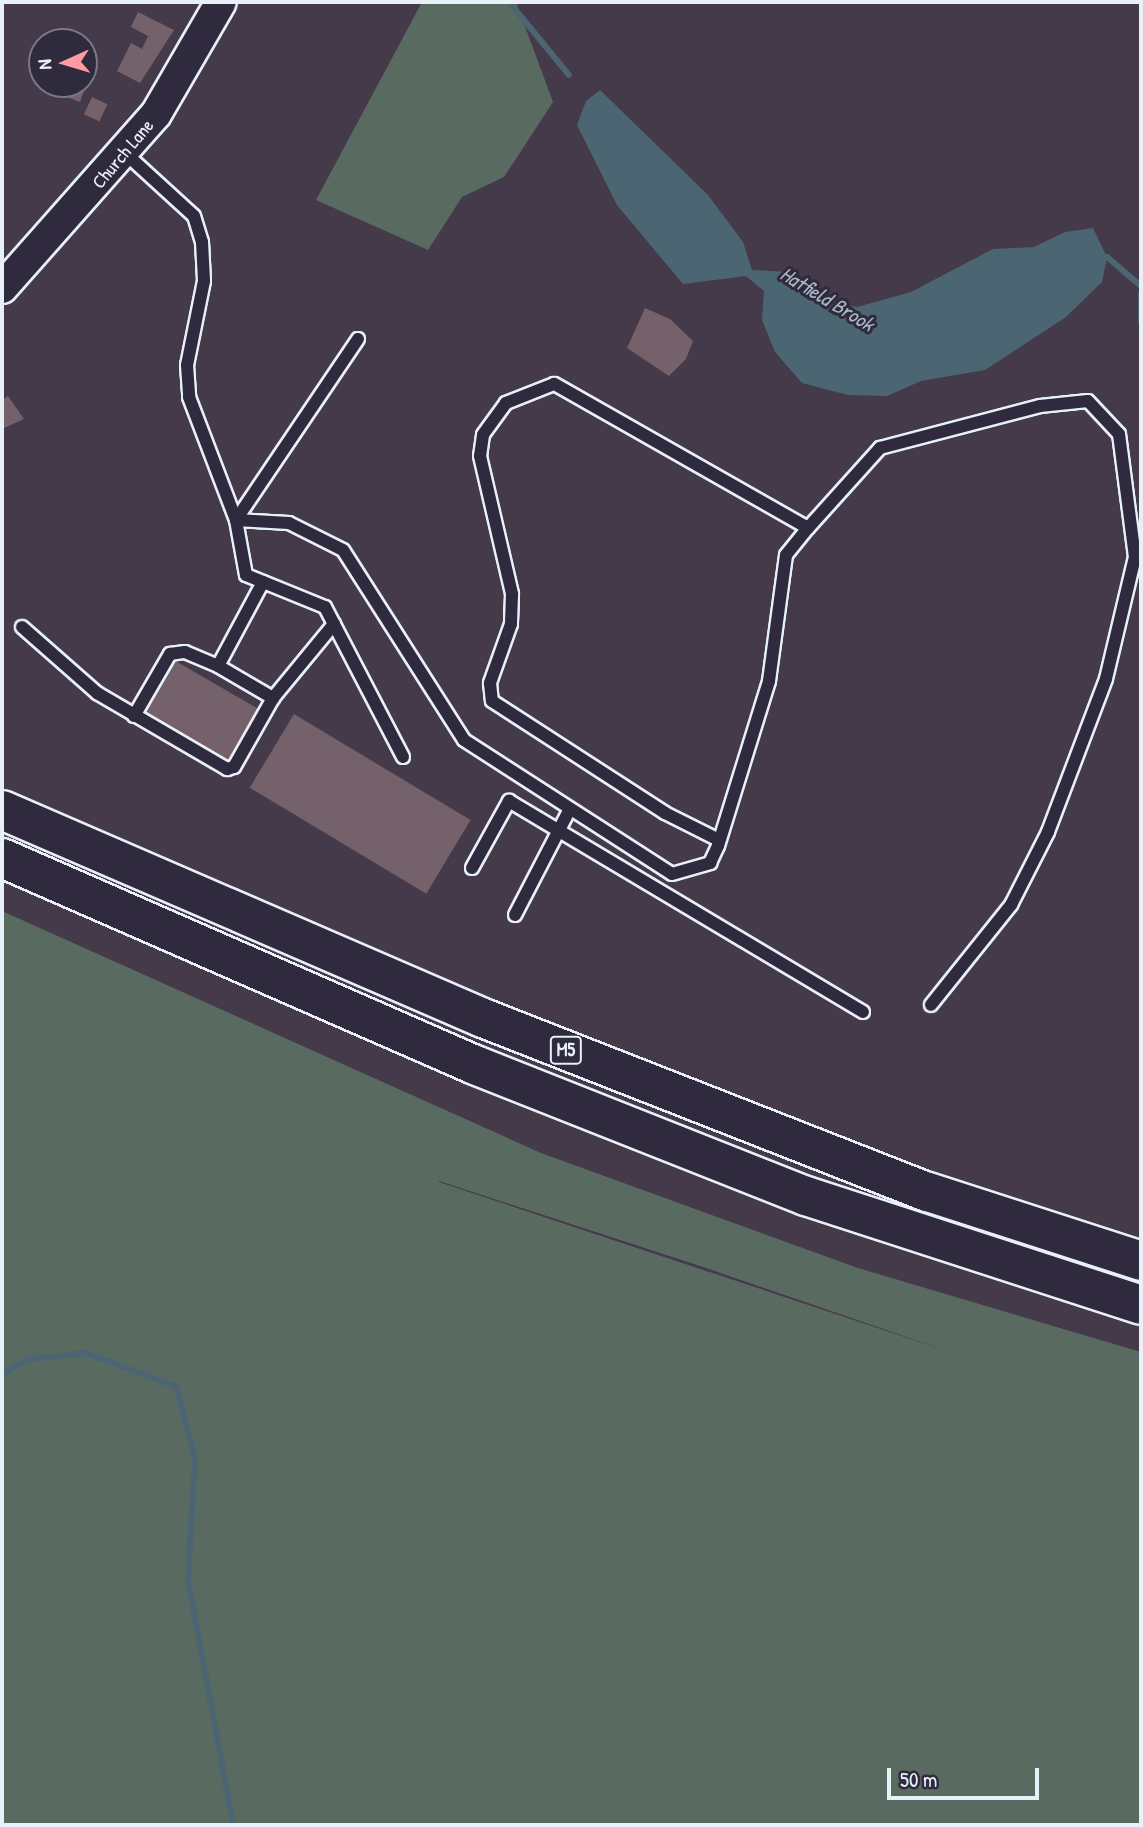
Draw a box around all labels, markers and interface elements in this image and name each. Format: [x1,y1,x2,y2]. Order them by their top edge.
north arrow [28,28,98,98]
text: N [31,58,57,70]
street label: Church Lane [87,115,159,193]
water label: Hatfield Brook [776,261,878,337]
road number: M5 [548,1036,584,1064]
scale bar [891,1754,1043,1798]
text: 50 m [900,1765,937,1794]

